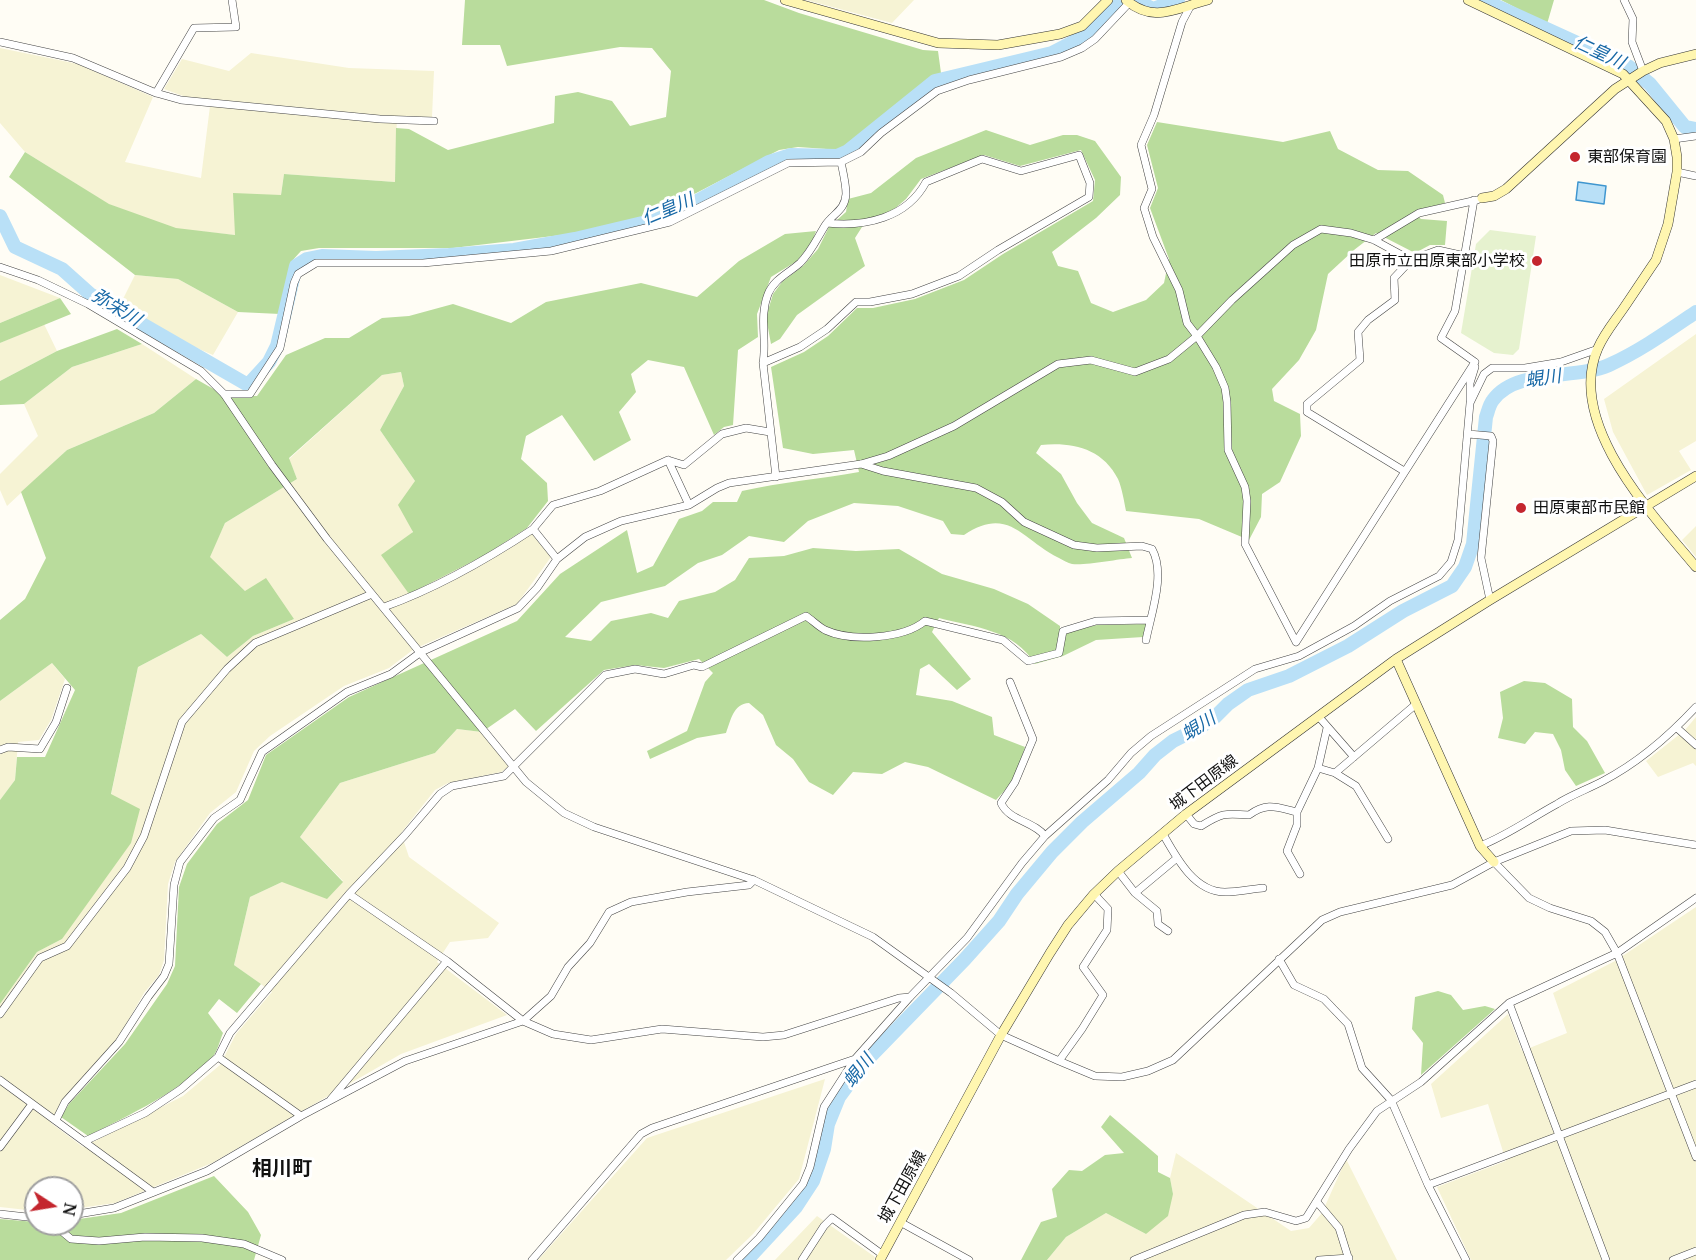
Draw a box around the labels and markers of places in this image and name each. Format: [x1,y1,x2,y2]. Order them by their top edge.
place label: 東部保育園 [1587,147,1667,167]
marker: 東部保育園 [1568,150,1582,164]
place label: 田原市立田原東部小学校 [1349,251,1525,271]
marker: 田原市立田原東部小学校 [1530,254,1544,268]
place label: 田原東部市民館 [1533,498,1645,518]
marker: 田原東部市民館 [1514,501,1528,515]

